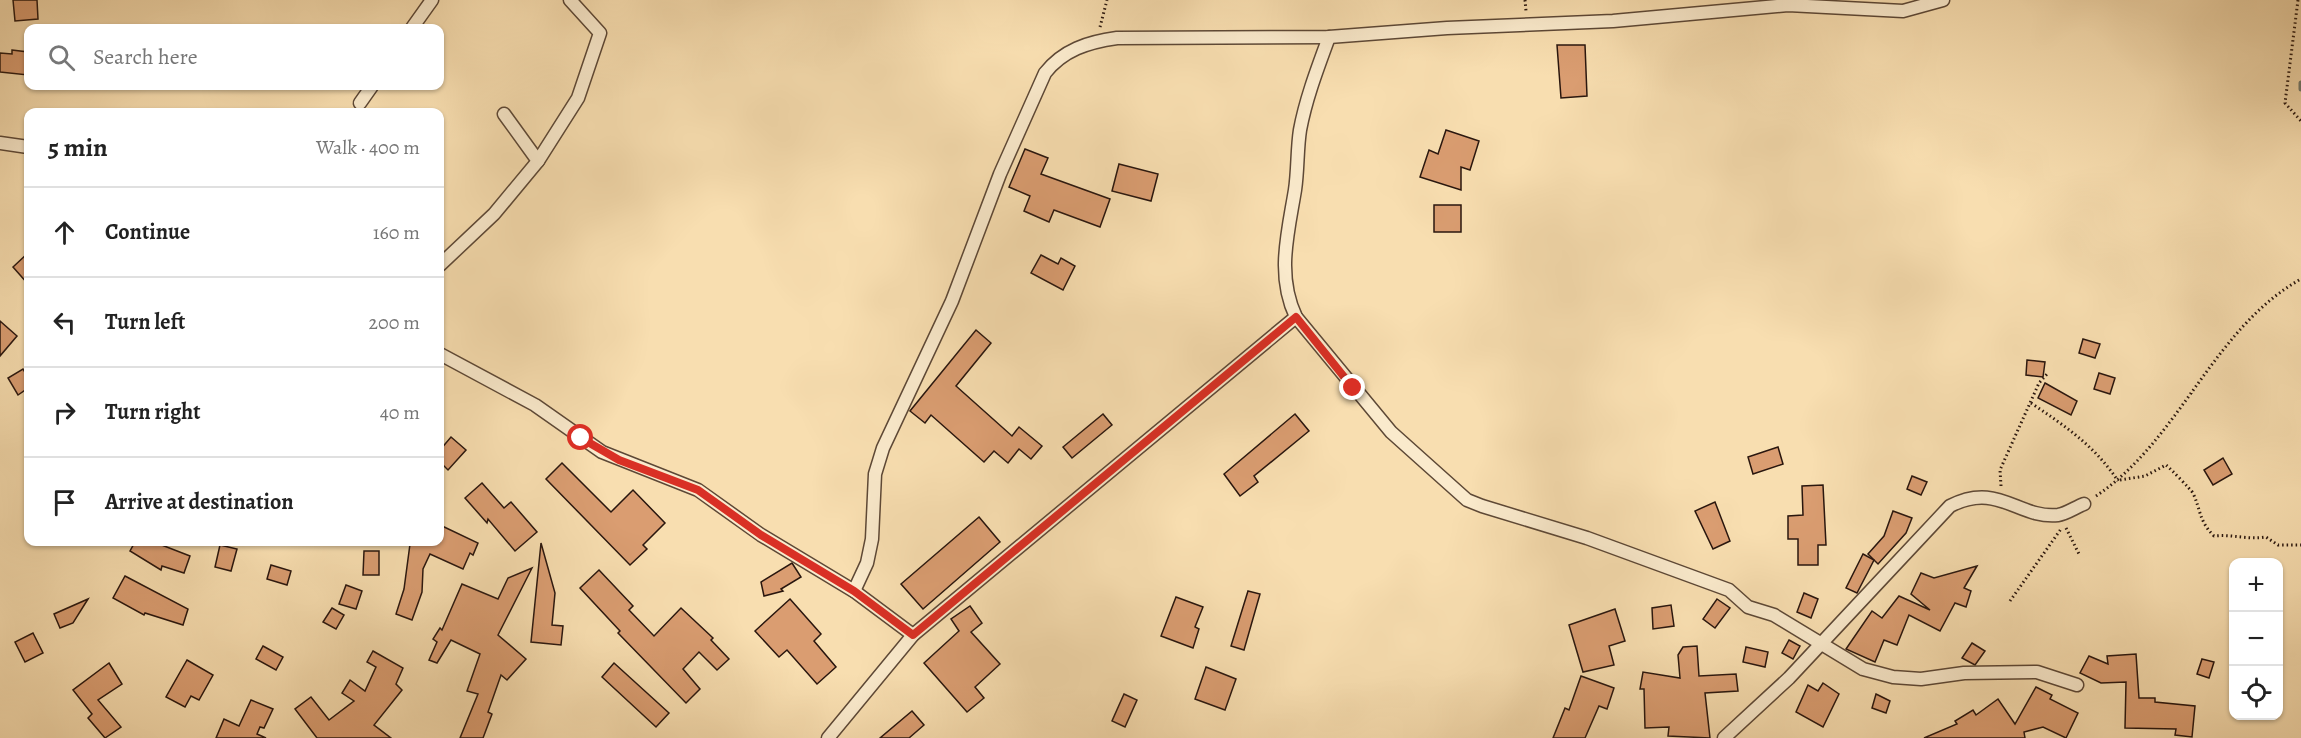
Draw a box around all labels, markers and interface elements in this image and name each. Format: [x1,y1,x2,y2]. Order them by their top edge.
search box [24,24,444,90]
icon: search [45,41,78,74]
text: Search here [93,42,198,72]
text: 5 min [48,130,108,165]
text: Walk · 400 m [316,134,420,161]
icon: ahead [48,216,81,249]
text: Continue [105,217,190,247]
text: 160 m [373,219,420,246]
icon: left [48,306,81,339]
text: Turn left [105,307,185,337]
text: 200 m [369,309,420,336]
route end [1339,374,1365,400]
icon: right [48,396,81,429]
text: Turn right [105,397,201,427]
text: 40 m [380,399,420,426]
route start [567,424,593,450]
icon: arrive [48,486,81,519]
text: Arrive at destination [105,487,294,517]
map controls [2229,558,2283,720]
button: + [2229,558,2283,612]
button: − [2229,612,2283,666]
button: locate [2229,666,2283,720]

